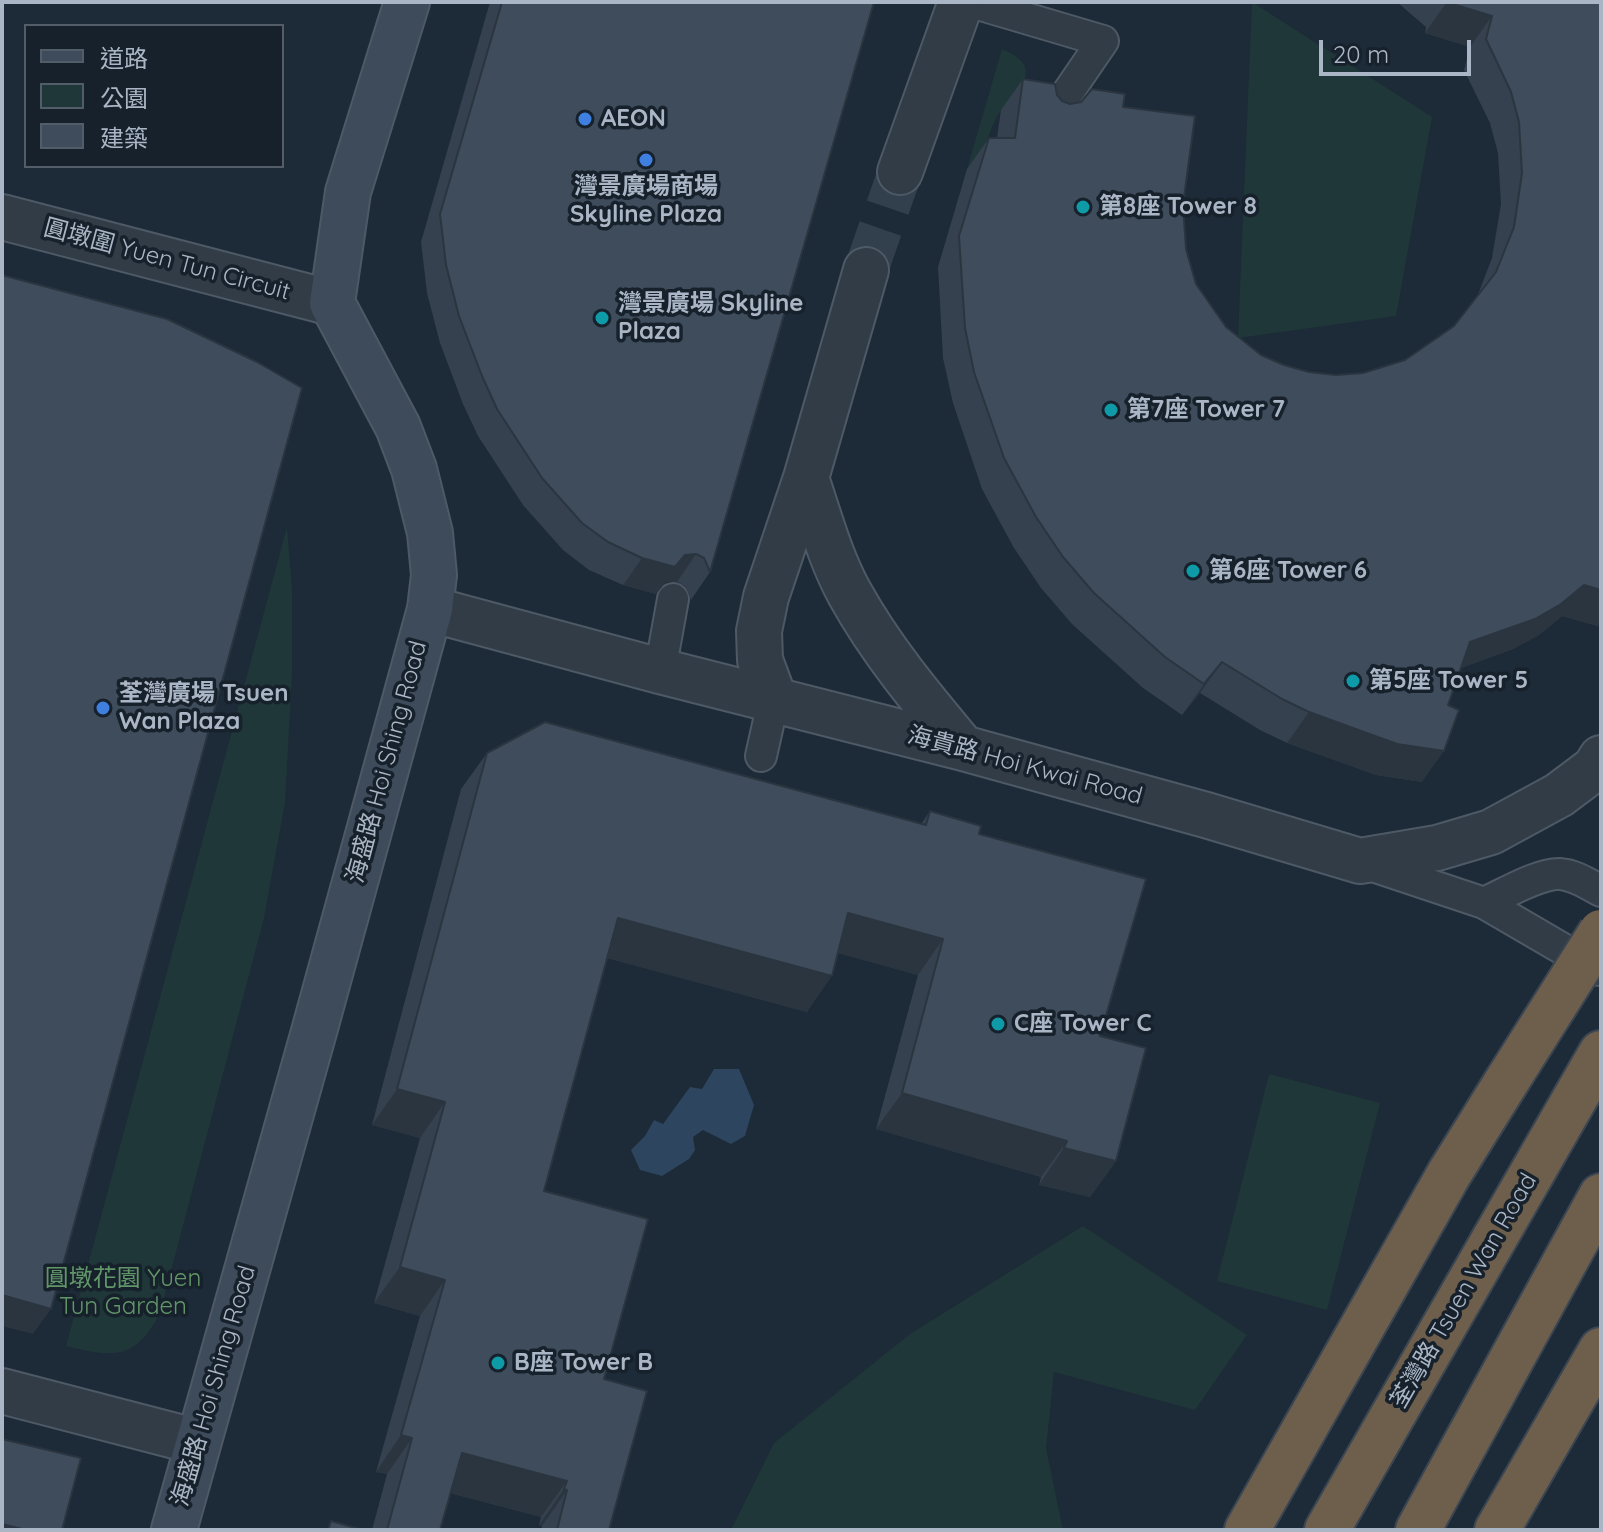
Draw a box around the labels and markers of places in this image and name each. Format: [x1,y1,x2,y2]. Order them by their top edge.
place label: AEON [601,105,666,133]
marker: AEON [576,110,594,128]
marker: 灣景廣場商場 Skyline Plaza [637,151,655,169]
place label: 灣景廣場商場 Skyline Plaza [570,173,722,229]
place label: 第8座 Tower 8 [1099,193,1257,221]
marker: 第8座 Tower 8 [1074,198,1092,216]
place label: 灣景廣場 Skyline Plaza [618,290,803,346]
marker: 灣景廣場 Skyline Plaza [593,309,611,327]
place label: 第7座 Tower 7 [1127,396,1285,424]
marker: 第7座 Tower 7 [1102,401,1120,419]
place label: 第6座 Tower 6 [1209,557,1367,585]
marker: 第6座 Tower 6 [1184,562,1202,580]
place label: 第5座 Tower 5 [1369,667,1528,695]
marker: 第5座 Tower 5 [1344,672,1362,690]
place label: 荃灣廣場 Tsuen Wan Plaza [119,680,288,736]
marker: 荃灣廣場 Tsuen Wan Plaza [94,699,112,717]
place label: C座 Tower C [1014,1010,1152,1038]
marker: C座 Tower C [989,1015,1007,1033]
place label: B座 Tower B [514,1349,653,1377]
marker: B座 Tower B [489,1354,507,1372]

